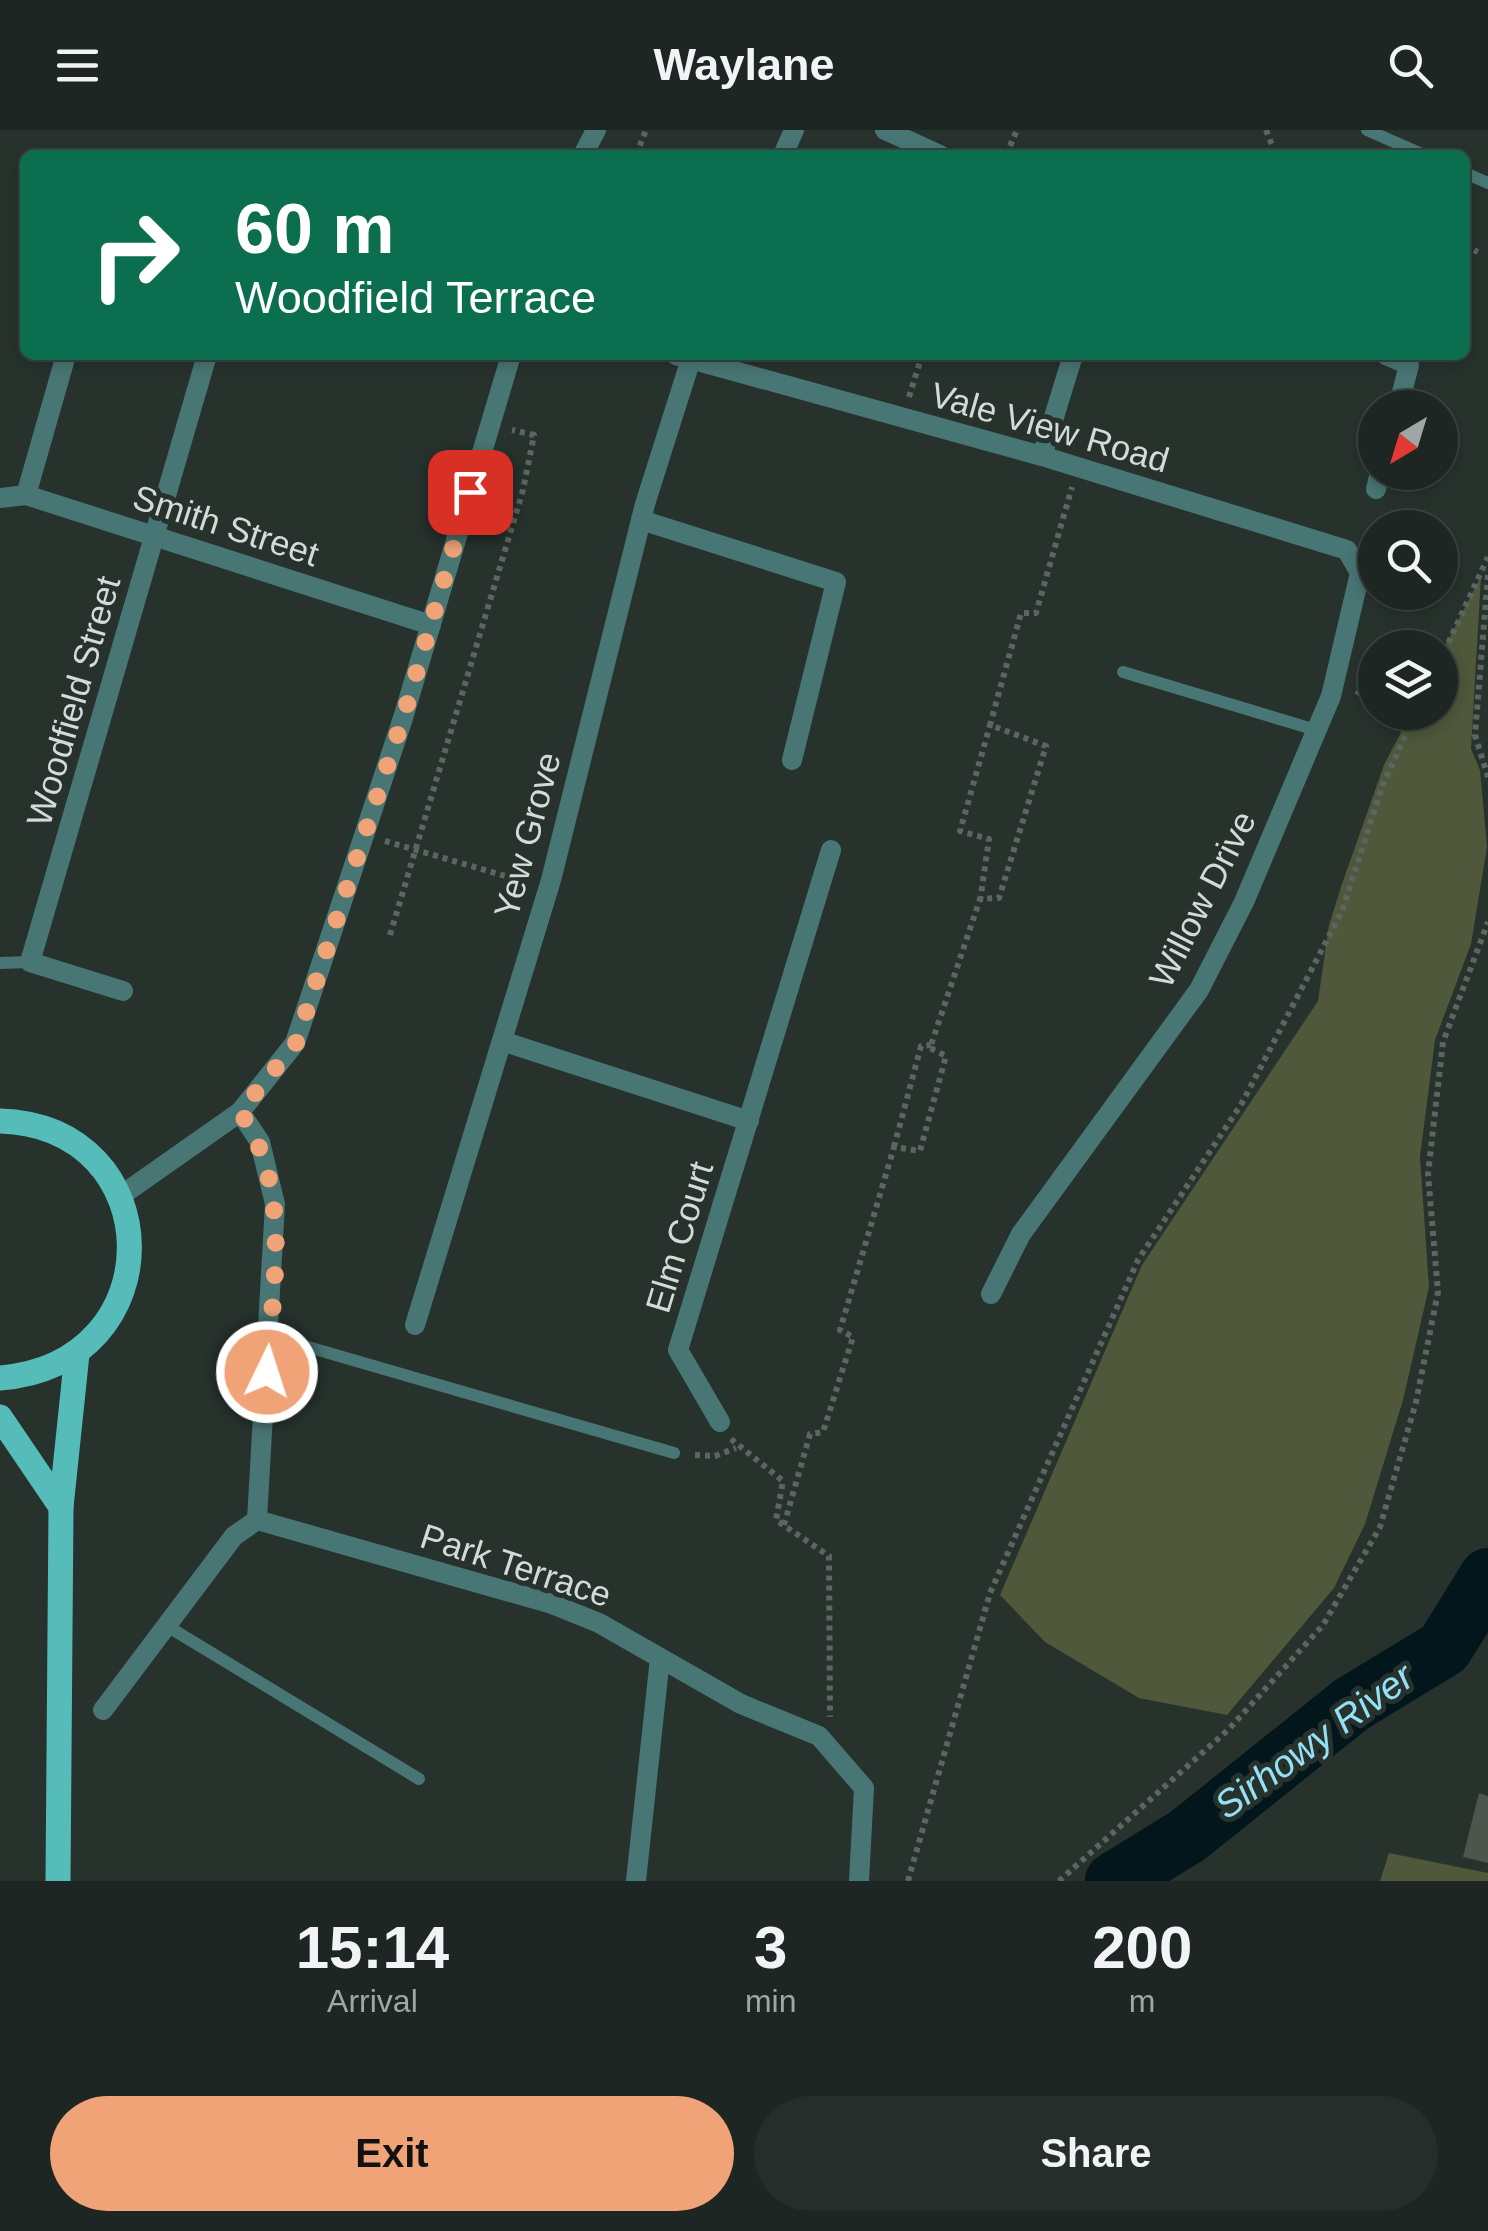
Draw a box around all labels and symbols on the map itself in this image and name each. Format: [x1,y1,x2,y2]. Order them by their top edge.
street label: Vale View Road [926,374,1174,480]
north arrow [1358,390,1458,490]
pin [428,450,513,535]
street label: Smith Street [128,477,324,573]
street label: Woodfield Street [19,571,127,830]
street label: Yew Grove [486,748,568,922]
street label: Willow Drive [1141,804,1263,994]
street label: Elm Court [638,1157,720,1317]
position arrow [215,1320,319,1424]
street label: Park Terrace [416,1516,616,1614]
water label: Sirhowy River [1207,1654,1422,1827]

